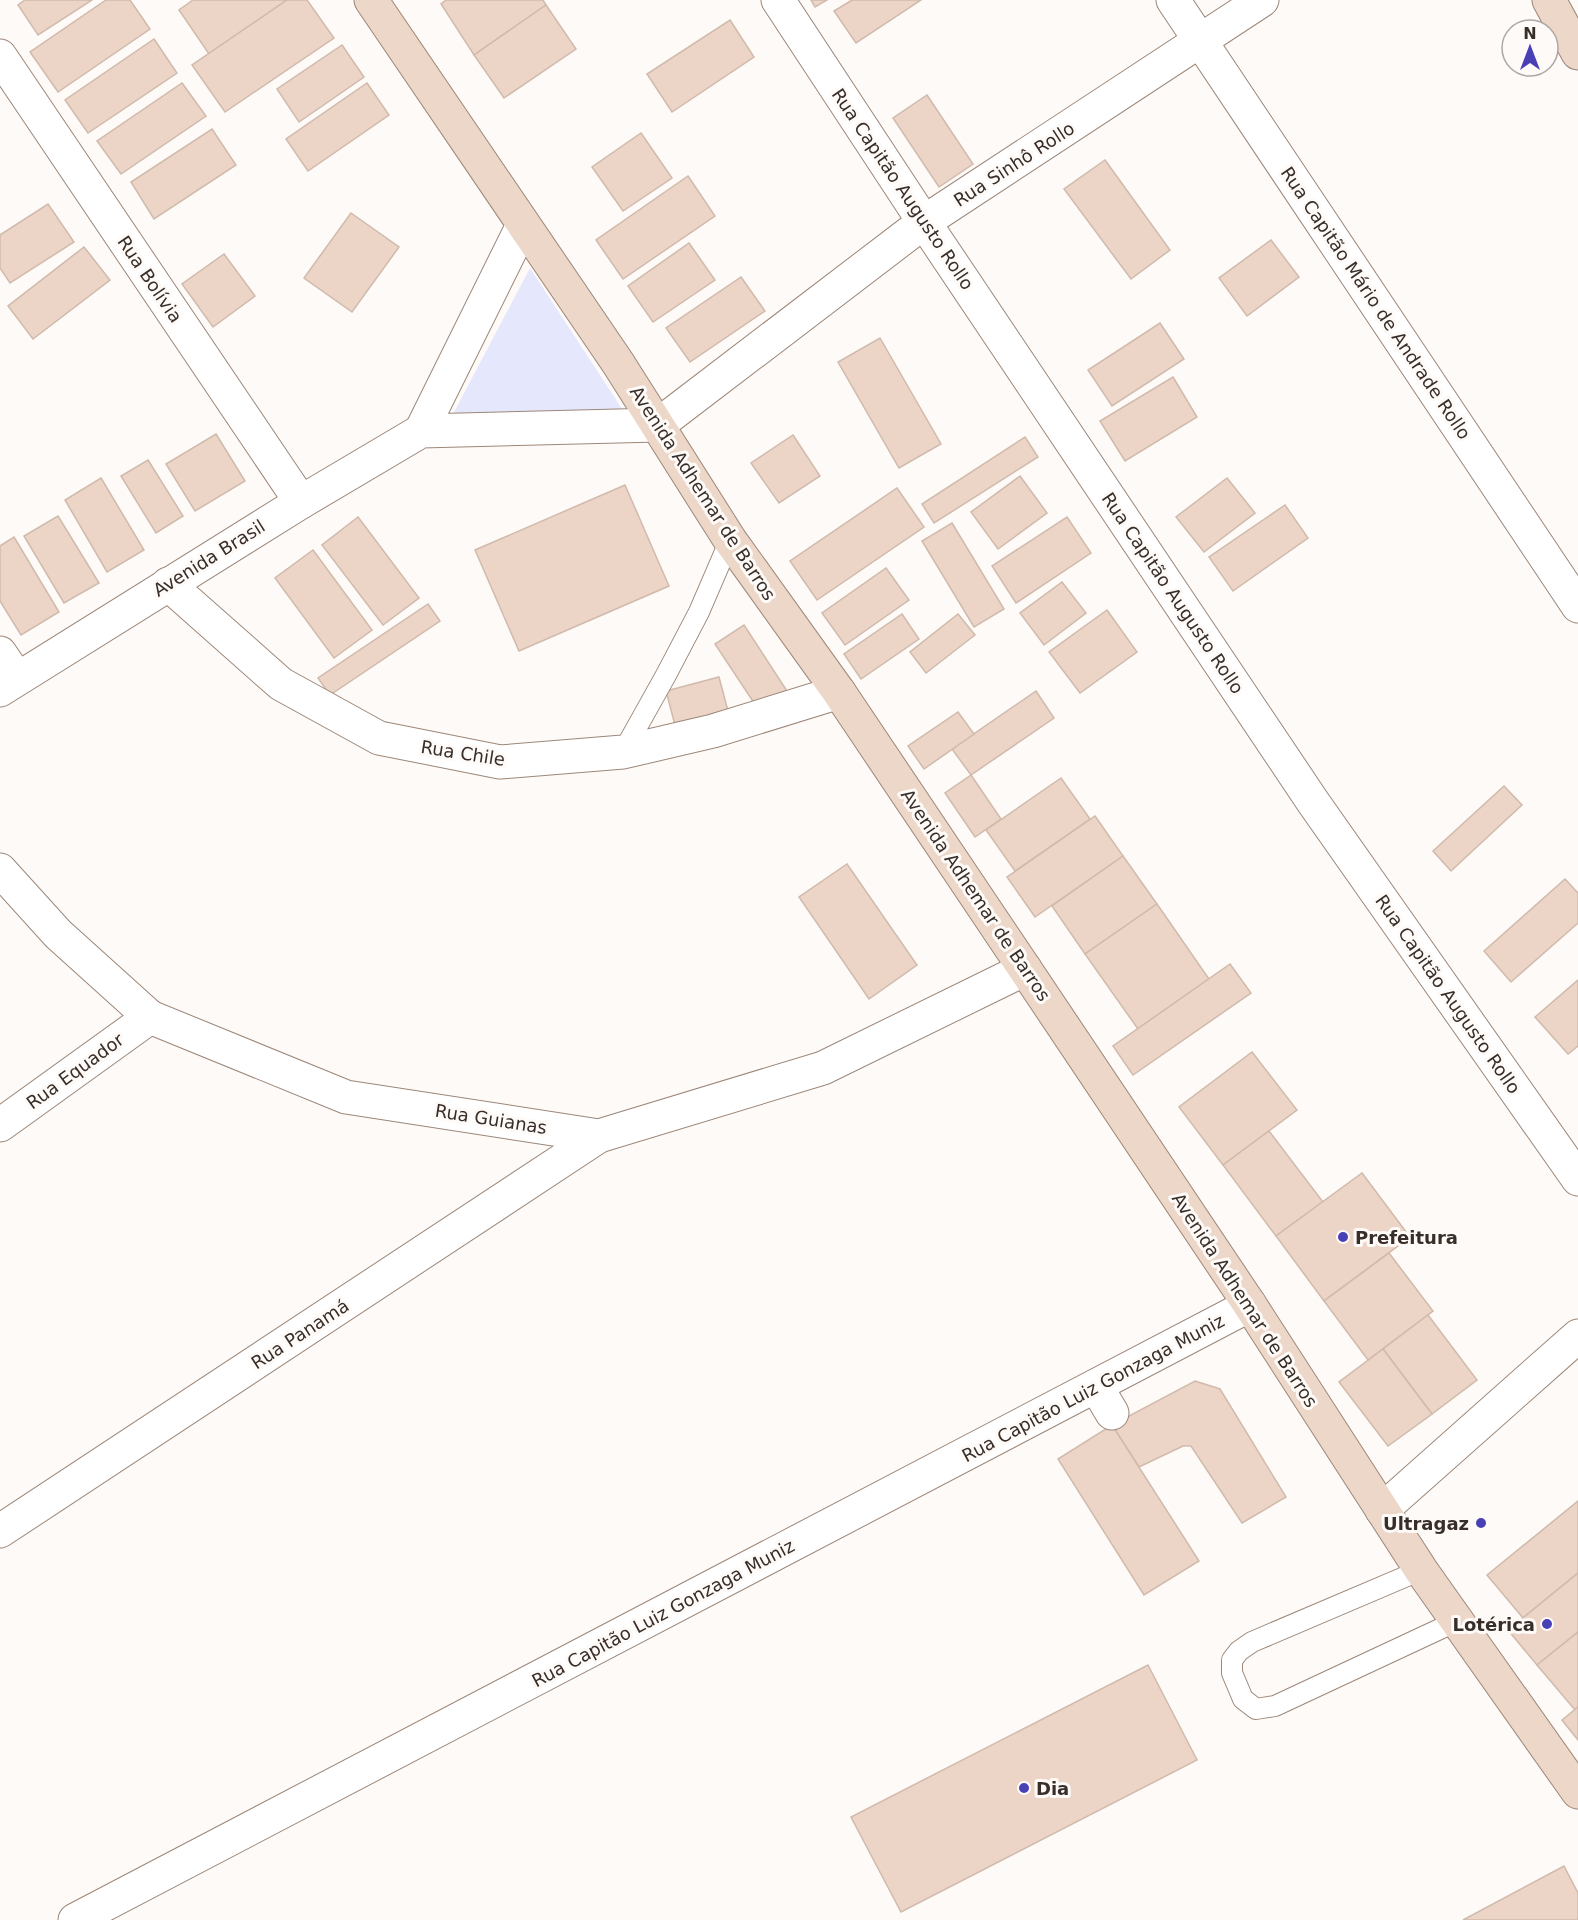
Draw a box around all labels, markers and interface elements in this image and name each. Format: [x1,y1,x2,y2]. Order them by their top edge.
north arrow [1500,18,1560,78]
text: N [1523,24,1537,43]
street label: Rua Capitão Augusto Rollo [828,84,978,294]
street label: Rua Sinhô Rollo [950,117,1078,211]
street label: Rua Capitão Mário de Andrade Rollo [1277,163,1475,443]
street label: Rua Bolívia [113,232,187,326]
street label: Avenida Adhemar de Barros [626,382,780,604]
street label: Rua Capitão Augusto Rollo [1098,488,1248,698]
street label: Avenida Brasil [149,515,269,601]
street label: Rua Chile [419,736,507,770]
street label: Avenida Adhemar de Barros [897,785,1055,1005]
street label: Rua Capitão Augusto Rollo [1371,890,1525,1098]
street label: Rua Equador [22,1028,128,1113]
street label: Rua Guianas [434,1100,548,1138]
street label: Avenida Adhemar de Barros [1168,1189,1322,1411]
place label: Prefeitura [1355,1227,1458,1248]
marker: Prefeitura [1336,1230,1350,1244]
street label: Rua Panamá [247,1295,353,1373]
street label: Rua Capitão Luiz Gonzaga Muniz [958,1310,1228,1466]
place label: Ultragaz [1383,1513,1469,1534]
marker: Ultragaz [1474,1516,1488,1530]
street label: Rua Capitão Luiz Gonzaga Muniz [528,1535,798,1691]
place label: Lotérica [1452,1614,1535,1635]
marker: Lotérica [1540,1617,1554,1631]
place label: Dia [1036,1778,1069,1799]
marker: Dia [1017,1781,1031,1795]

